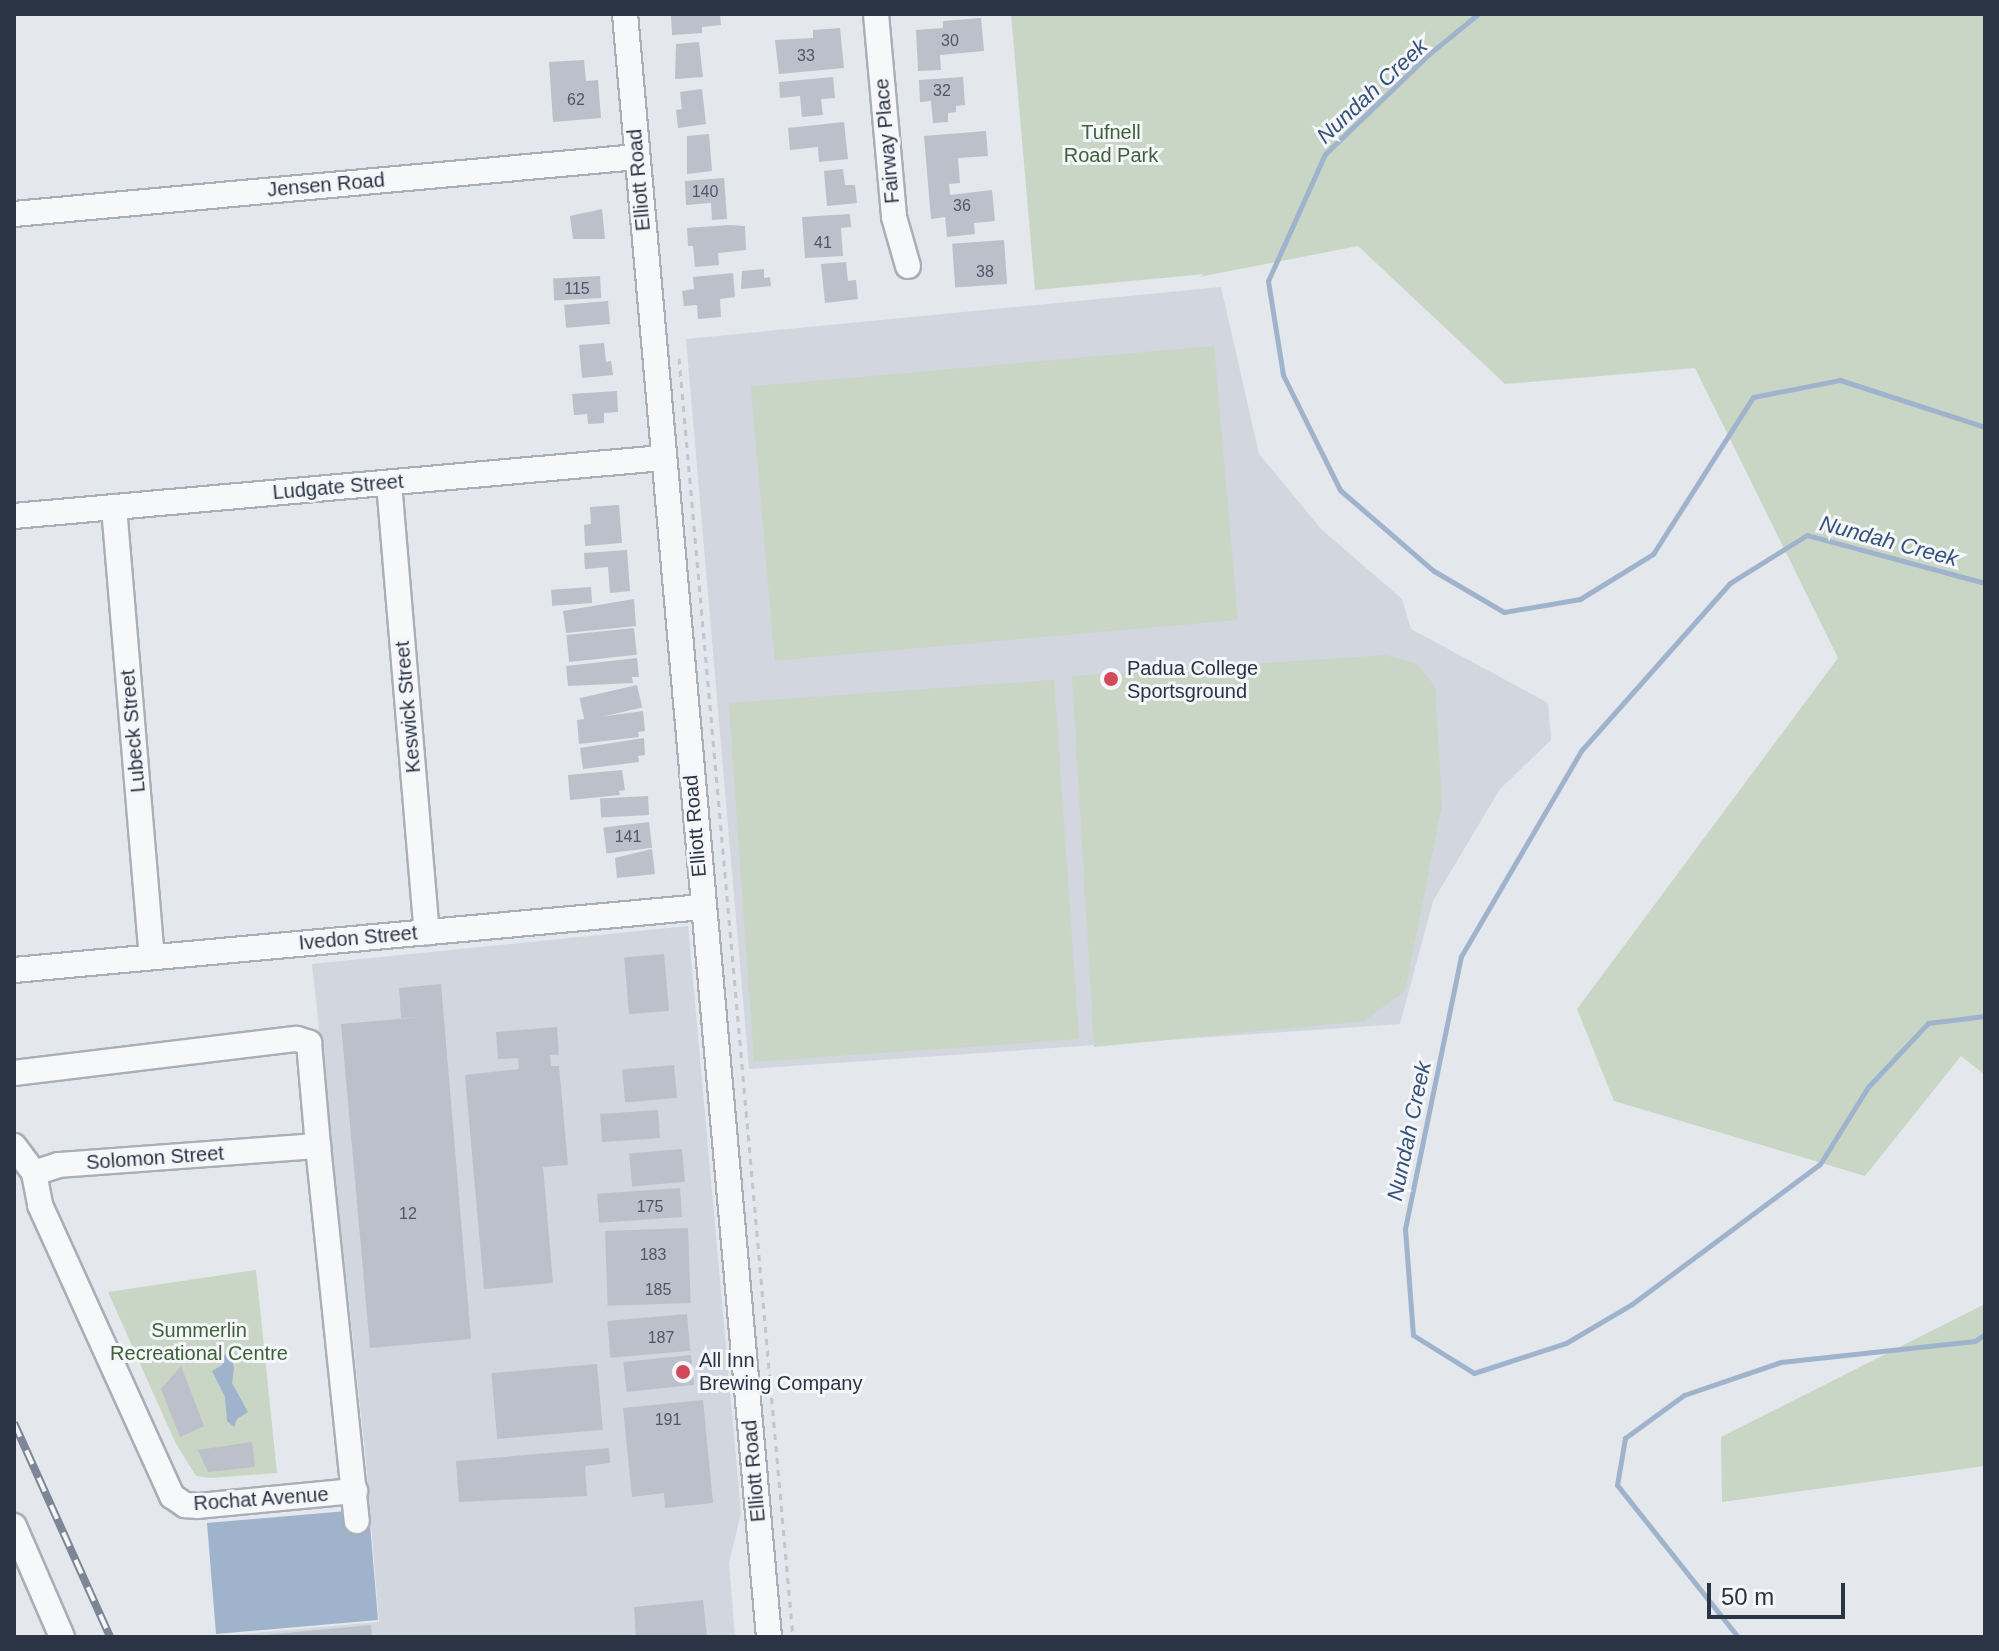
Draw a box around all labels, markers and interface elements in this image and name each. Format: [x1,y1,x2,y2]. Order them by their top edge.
house number: 30 [941,31,959,51]
water label: Nundah Creek [1311,33,1433,149]
house number: 33 [797,46,815,66]
street label: Fairway Place [870,77,904,205]
house number: 32 [933,81,951,101]
house number: 62 [567,90,585,110]
park label: Tufnell Road Park [1064,120,1158,167]
street label: Elliott Road [623,128,655,232]
street label: Jensen Road [266,168,386,202]
house number: 140 [692,182,718,202]
house number: 36 [953,196,971,216]
house number: 41 [814,233,832,253]
house number: 38 [976,262,994,282]
house number: 115 [564,279,590,299]
street label: Ludgate Street [272,469,404,505]
water label: Nundah Creek [1817,510,1961,572]
street label: Keswick Street [390,640,426,774]
place label: Padua College Sportsground [1127,656,1258,703]
street label: Lubeck Street [116,668,150,794]
marker: Padua College Sportsground [1102,670,1120,688]
street label: Elliott Road [679,774,711,878]
house number: 141 [615,827,641,847]
street label: Ivedon Street [298,921,418,955]
water label: Nundah Creek [1381,1059,1437,1203]
street label: Solomon Street [85,1141,225,1175]
house number: 175 [637,1197,663,1217]
house number: 12 [399,1204,417,1224]
house number: 183 [640,1245,666,1265]
house number: 185 [645,1280,671,1300]
park label: Summerlin Recreational Centre [110,1318,288,1365]
house number: 187 [648,1328,674,1348]
place label: All Inn Brewing Company [699,1348,862,1395]
marker: All Inn Brewing Company [674,1363,692,1381]
house number: 191 [655,1410,681,1430]
street label: Elliott Road [738,1419,770,1523]
street label: Rochat Avenue [192,1482,330,1516]
scale bar [1711,1567,1849,1617]
text: 50 m [1721,1583,1774,1610]

